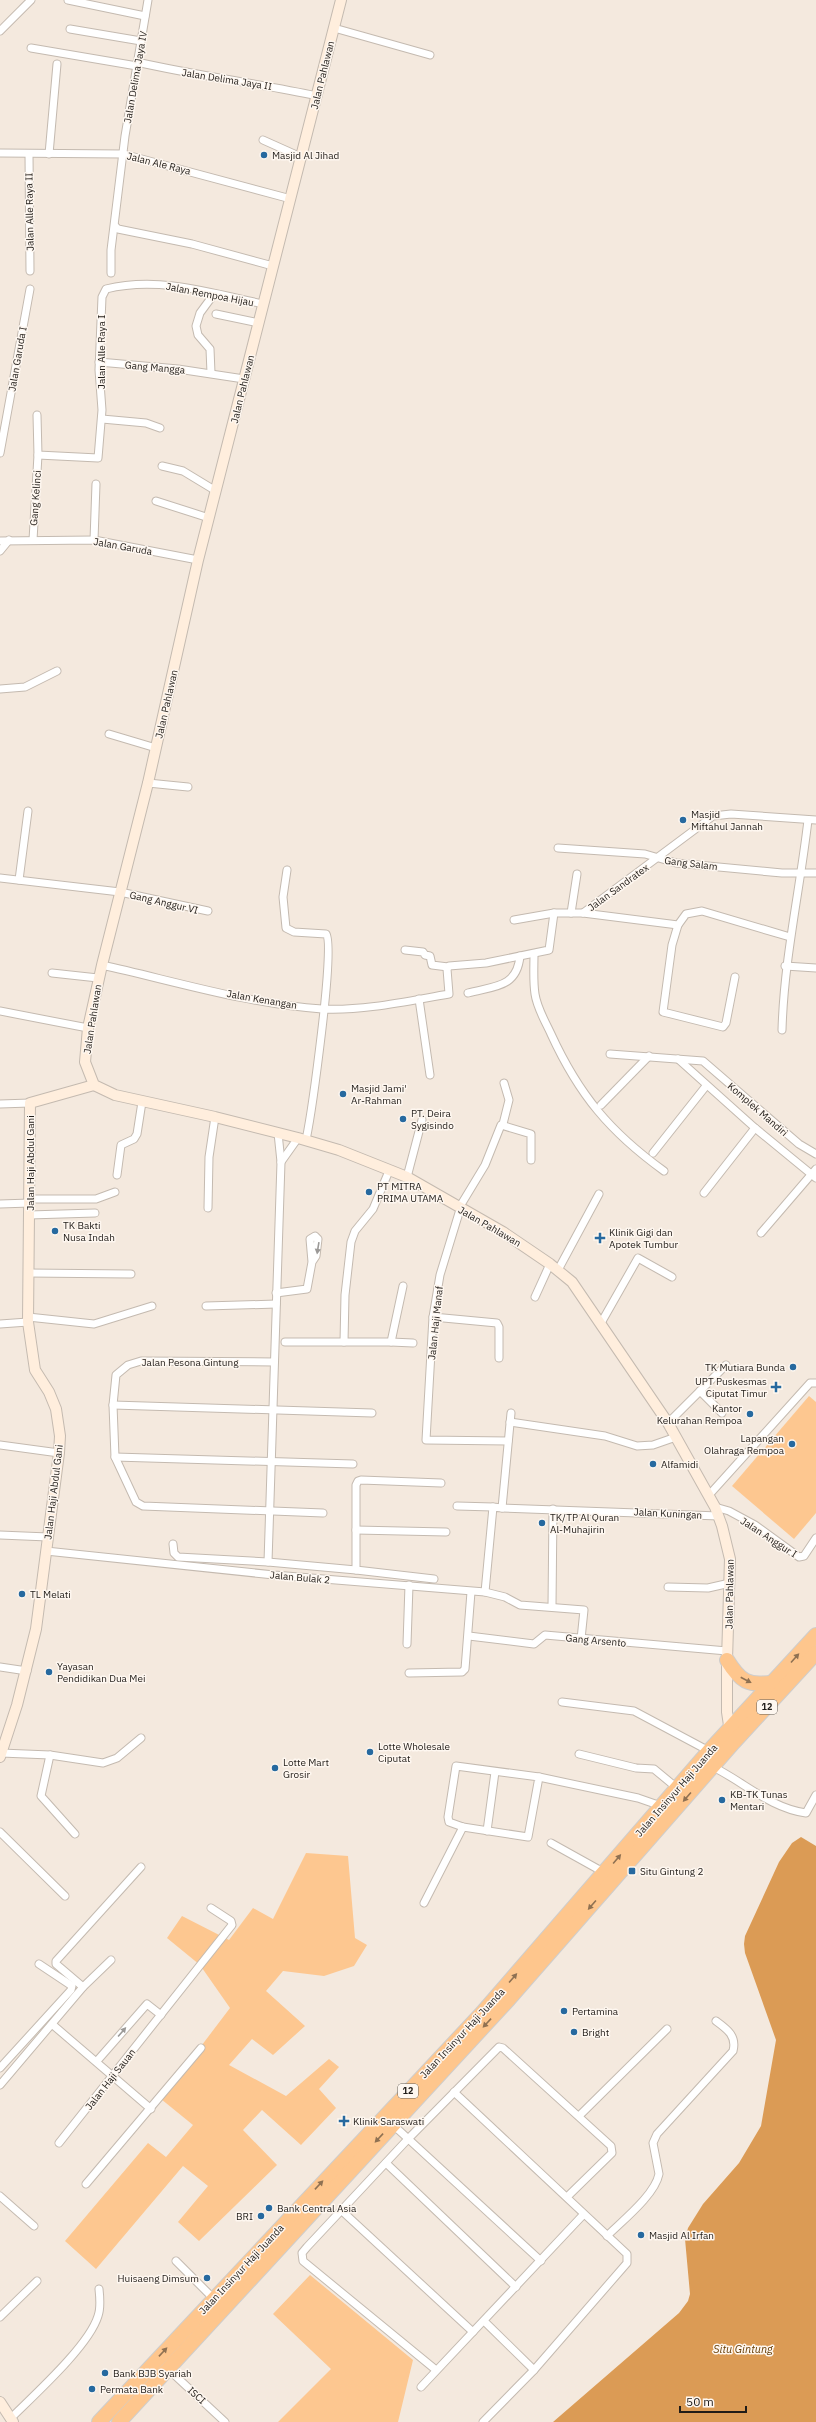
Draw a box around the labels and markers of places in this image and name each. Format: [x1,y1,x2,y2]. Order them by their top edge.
place label: Masjid Al Jihad [272,149,339,162]
marker: Masjid Al Jihad [259,150,269,160]
place label: Masjid Miftahul Jannah [691,808,763,833]
marker: Masjid Miftahul Jannah [678,815,688,825]
place label: Masjid Jami' Ar-Rahman [351,1082,407,1107]
marker: Masjid Jami' Ar-Rahman [338,1089,348,1099]
place label: PT. Deira Sygisindo [411,1107,454,1132]
marker: PT. Deira Sygisindo [398,1114,408,1124]
place label: PT MITRA PRIMA UTAMA [377,1180,444,1205]
marker: PT MITRA PRIMA UTAMA [364,1187,374,1197]
place label: TK Bakti Nusa Indah [63,1219,115,1244]
marker: TK Bakti Nusa Indah [50,1226,60,1236]
place label: Klinik Gigi dan Apotek Tumbur [609,1226,679,1251]
marker: Klinik Gigi dan Apotek Tumbur [594,1232,606,1244]
place label: TK Mutiara Bunda [705,1361,786,1374]
marker: TK Mutiara Bunda [788,1362,798,1372]
place label: UPT Puskesmas Ciputat Timur [695,1375,767,1400]
marker: UPT Puskesmas Ciputat Timur [770,1381,782,1393]
place label: Kantor Kelurahan Rempoa [657,1402,743,1427]
marker: Kantor Kelurahan Rempoa [745,1409,755,1419]
place label: Lapangan Olahraga Rempoa [704,1432,785,1457]
marker: Lapangan Olahraga Rempoa [787,1439,797,1449]
place label: Alfamidi [661,1458,698,1471]
marker: Alfamidi [648,1459,658,1469]
place label: TK/TP Al Quran Al-Muhajirin [550,1511,619,1536]
marker: TK/TP Al Quran Al-Muhajirin [537,1518,547,1528]
place label: TL Melati [30,1588,71,1601]
marker: TL Melati [17,1589,27,1599]
place label: Yayasan Pendidikan Dua Mei [57,1660,145,1685]
marker: Yayasan Pendidikan Dua Mei [44,1667,54,1677]
place label: Lotte Wholesale Ciputat [378,1740,451,1765]
marker: Lotte Wholesale Ciputat [365,1747,375,1757]
place label: Lotte Mart Grosir [283,1756,329,1781]
marker: Lotte Mart Grosir [270,1763,280,1773]
place label: KB-TK Tunas Mentari [730,1788,788,1813]
marker: KB-TK Tunas Mentari [717,1795,727,1805]
place label: Situ Gintung 2 [640,1865,704,1878]
marker: Situ Gintung 2 [627,1866,637,1876]
place label: Pertamina [572,2005,619,2018]
marker: Pertamina [559,2006,569,2016]
place label: Bright [582,2026,610,2039]
marker: Bright [569,2027,579,2037]
marker: Klinik Saraswati [338,2115,350,2127]
place label: Klinik Saraswati [353,2115,424,2128]
place label: Bank Central Asia [277,2202,357,2215]
marker: Bank Central Asia [264,2203,274,2213]
place label: BRI [236,2210,253,2223]
marker: BRI [256,2211,266,2221]
place label: Masjid Al Irfan [649,2229,714,2242]
marker: Masjid Al Irfan [636,2230,646,2240]
place label: Huisaeng Dimsum [118,2272,199,2285]
marker: Huisaeng Dimsum [202,2273,212,2283]
place label: Bank BJB Syariah [113,2367,192,2380]
marker: Bank BJB Syariah [100,2368,110,2378]
place label: Permata Bank [100,2383,164,2396]
marker: Permata Bank [87,2384,97,2394]

